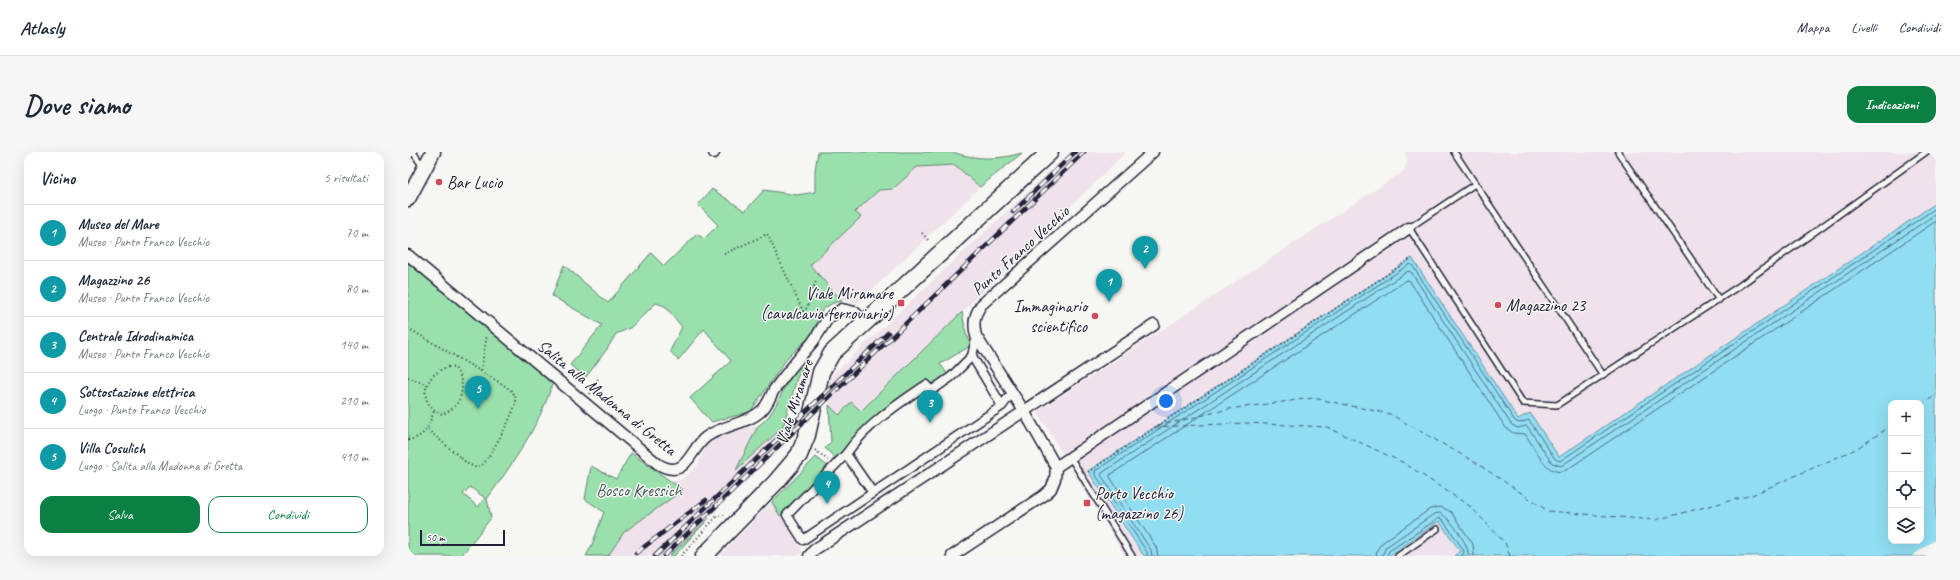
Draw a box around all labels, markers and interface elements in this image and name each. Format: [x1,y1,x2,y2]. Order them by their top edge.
text: Atlasly [20,16,64,40]
text: Mappa [1797,19,1829,36]
text: Livelli [1851,19,1877,36]
text: Condividi [1899,19,1940,36]
button: Indicazioni [1847,86,1936,123]
text: Dove siamo [24,87,130,122]
text: Vicino [40,168,75,189]
text: 5 risultati [324,170,368,186]
place label: Bar Lucio [447,172,503,193]
marker: Bar Lucio [434,177,444,187]
street label: Punto Franco Vecchio [967,200,1074,300]
text: Museo del Mare [78,215,159,234]
text: 1 [50,225,56,241]
text: 70 m [346,225,368,241]
text: Museo · Punto Franco Vecchio [78,234,209,250]
pin: 2 [1132,236,1158,269]
pin: 1 [1096,269,1122,302]
text: Magazzino 26 [78,271,149,290]
text: 2 [50,281,56,297]
text: 80 m [346,281,368,297]
place label: Viale Miramare (cavalcavia ferroviario) [760,283,894,324]
text: Museo · Punto Franco Vecchio [78,290,209,306]
place label: Magazzino 23 [1506,295,1587,316]
place label: Immaginario scientifico [1014,296,1089,337]
marker: Viale Miramare (cavalcavia ferroviario) [896,298,906,308]
marker: Magazzino 23 [1493,300,1503,310]
marker: Immaginario scientifico [1090,311,1100,321]
text: Centrale Idrodinamica [78,327,193,346]
street label: Salita alla Madonna di Gretta [533,335,681,461]
text: 3 [50,337,56,353]
text: 140 m [340,337,368,353]
text: Museo · Punto Franco Vecchio [78,346,209,362]
street label: Viale Miramare [771,356,818,447]
pin: 5 [465,376,491,409]
text: Sottostazione elettrica [78,383,194,402]
pin: 3 [917,390,943,423]
your location [1156,391,1176,411]
text: 4 [50,393,56,409]
text: 210 m [340,393,368,409]
map controls [1888,400,1924,544]
button: + [1888,400,1924,436]
text: Luogo · Punto Franco Vecchio [78,402,205,418]
button: − [1888,436,1924,472]
text: Villa Cosulich [78,439,145,458]
text: 5 [50,449,56,465]
text: 410 m [340,449,368,465]
text: Luogo · Salita alla Madonna di Gretta [78,458,242,474]
pin: 4 [814,471,840,504]
button: locate [1888,472,1924,508]
park label: Bosco Kressich [596,480,683,501]
place label: Porto Vecchio (magazzino 26) [1095,483,1184,524]
button: Salva [40,496,200,533]
button: Condividi [208,496,368,533]
marker: Porto Vecchio (magazzino 26) [1082,498,1092,508]
button: layers [1888,508,1924,544]
scale bar [420,528,505,547]
text: 50 m [426,530,445,544]

